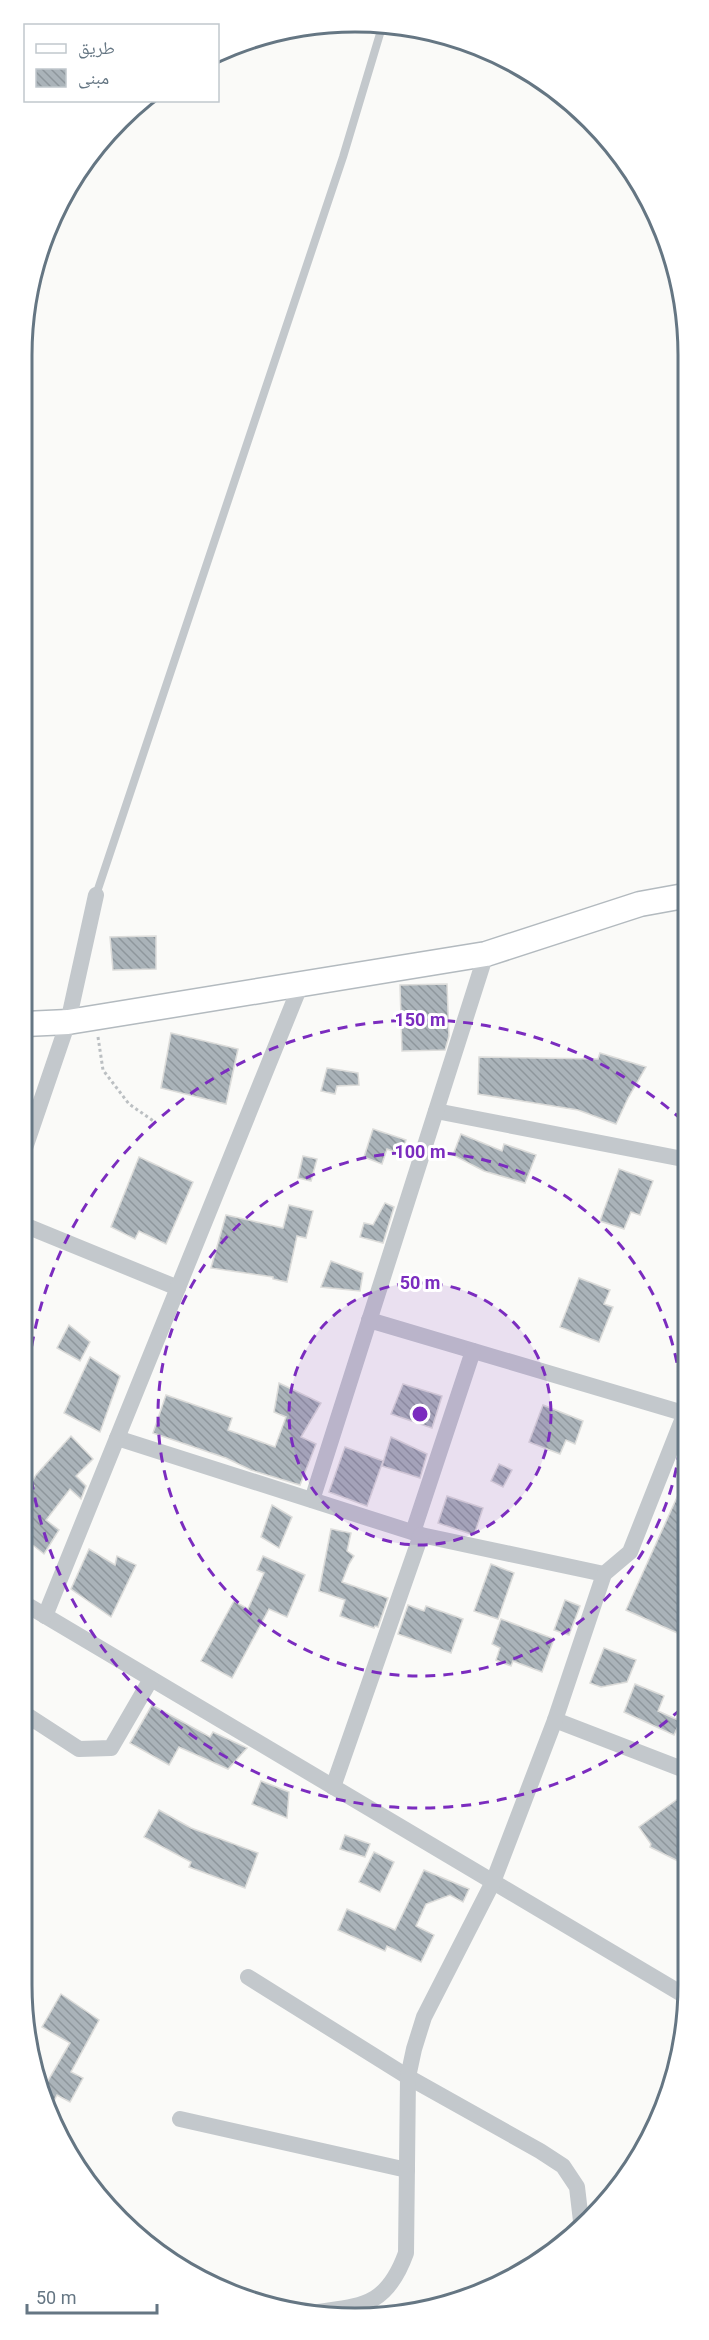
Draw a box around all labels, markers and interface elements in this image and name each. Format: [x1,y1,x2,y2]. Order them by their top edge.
legend [24,24,219,102]
text: طريق [78,37,115,59]
text: مبنى [78,67,109,89]
text: 150 m [394,1009,446,1030]
text: 100 m [394,1141,446,1162]
text: 50 m [400,1272,440,1293]
centre of rings [410,1404,430,1424]
scale bar [27,2277,158,2315]
text: 50 m [36,2287,76,2308]

